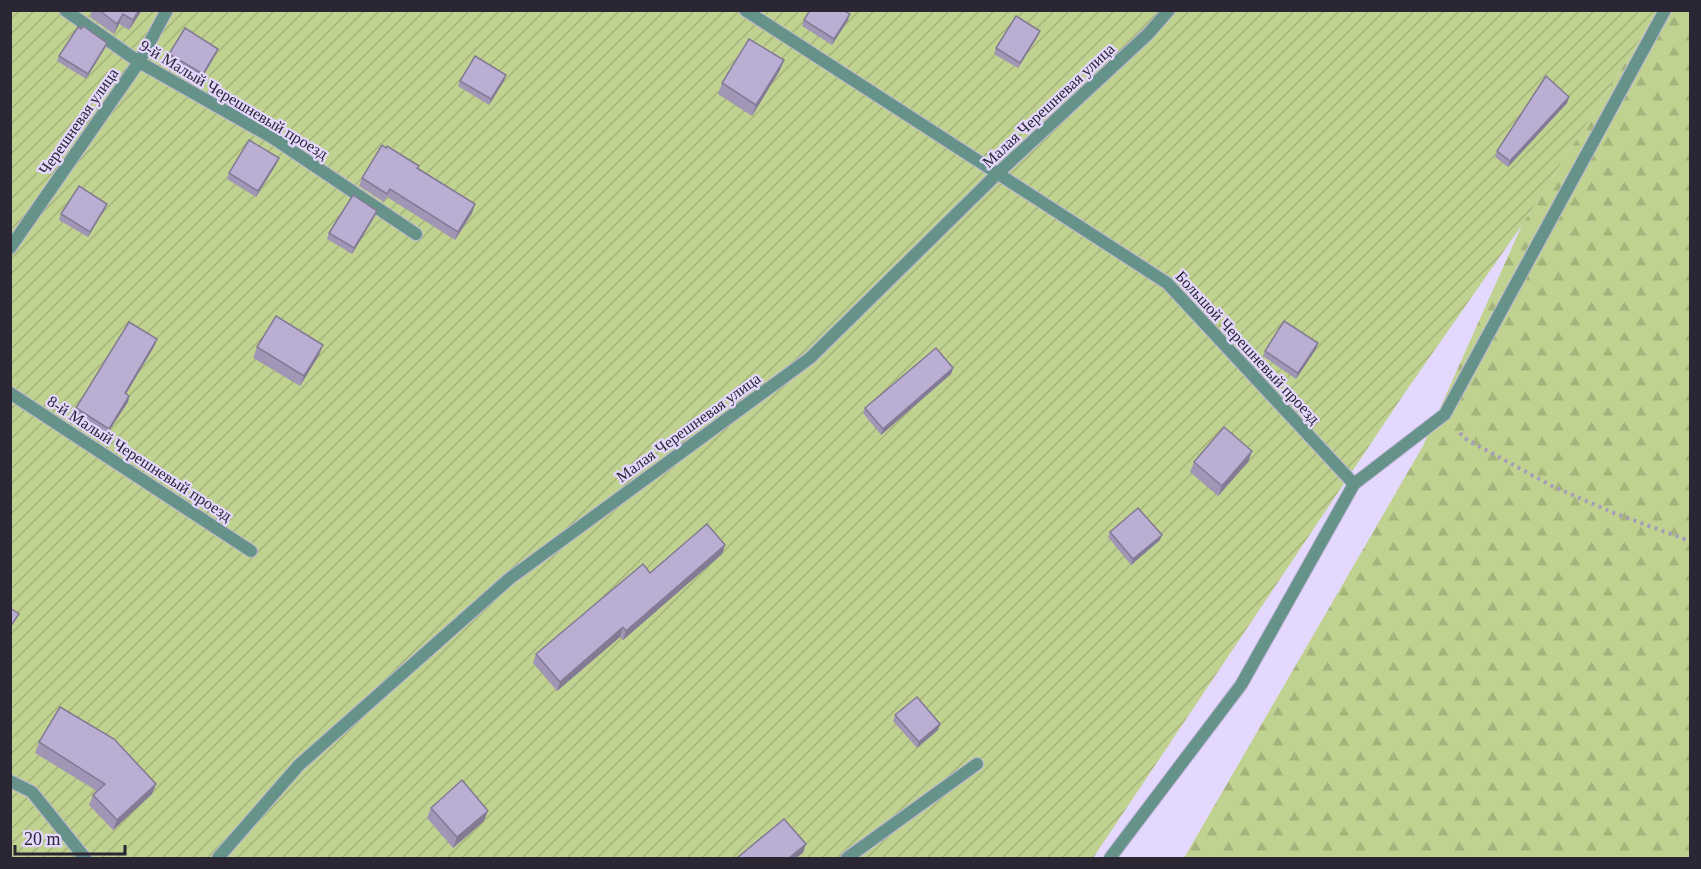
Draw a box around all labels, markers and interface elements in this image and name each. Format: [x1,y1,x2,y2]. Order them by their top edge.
street label: 9-й Малый Черешневый проезд [136,36,331,163]
street label: Малая Черешневая улица [979,40,1118,172]
street label: Черешневая улица [35,65,122,178]
street label: Большой Черешневый проезд [1172,267,1323,428]
street label: Малая Черешневая улица [613,369,764,486]
street label: 8-й Малый Черешневый проезд [44,392,235,525]
scale bar [15,818,124,856]
text: 20 m [24,829,61,849]

